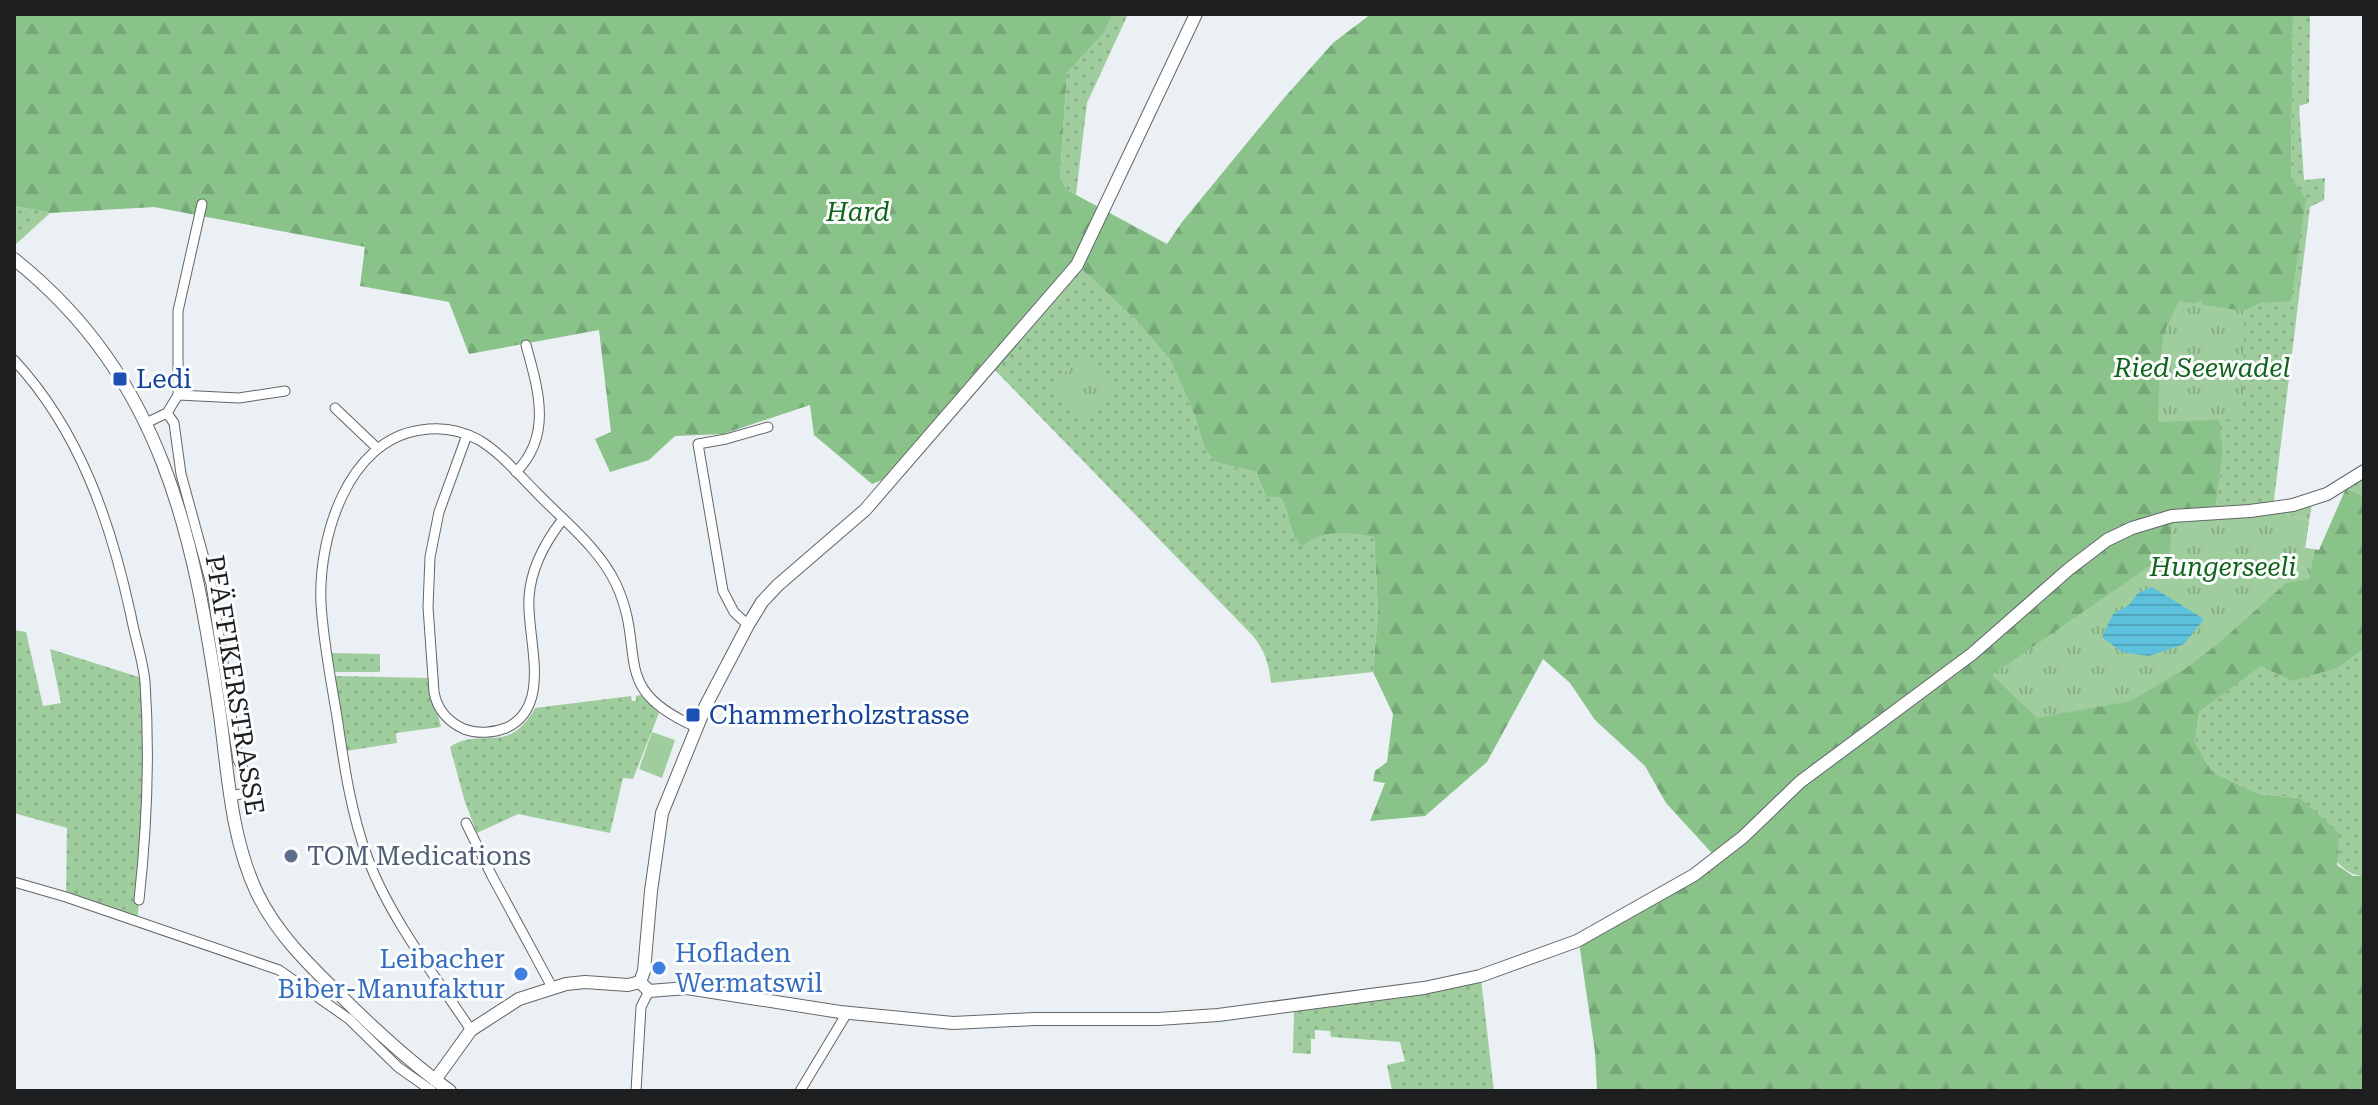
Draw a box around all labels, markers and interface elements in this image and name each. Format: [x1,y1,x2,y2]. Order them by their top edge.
park label: Hard [825,197,890,227]
park label: Ried Seewadel [2113,353,2290,383]
place label: Ledi [136,364,192,394]
marker: Ledi [111,370,129,388]
park label: Hungerseeli [2149,552,2296,582]
street label: PFÄFFIKERSTRASSE [200,553,271,817]
place label: Chammerholzstrasse [709,700,969,730]
marker: Chammerholzstrasse [684,706,702,724]
place label: TOM Medications [307,841,531,871]
marker: TOM Medications [282,847,300,865]
place label: Hofladen Wermatswil [675,938,823,998]
place label: Leibacher Biber-Manufaktur [278,944,505,1004]
marker: Hofladen Wermatswil [650,959,668,977]
marker: Leibacher Biber-Manufaktur [512,965,530,983]

